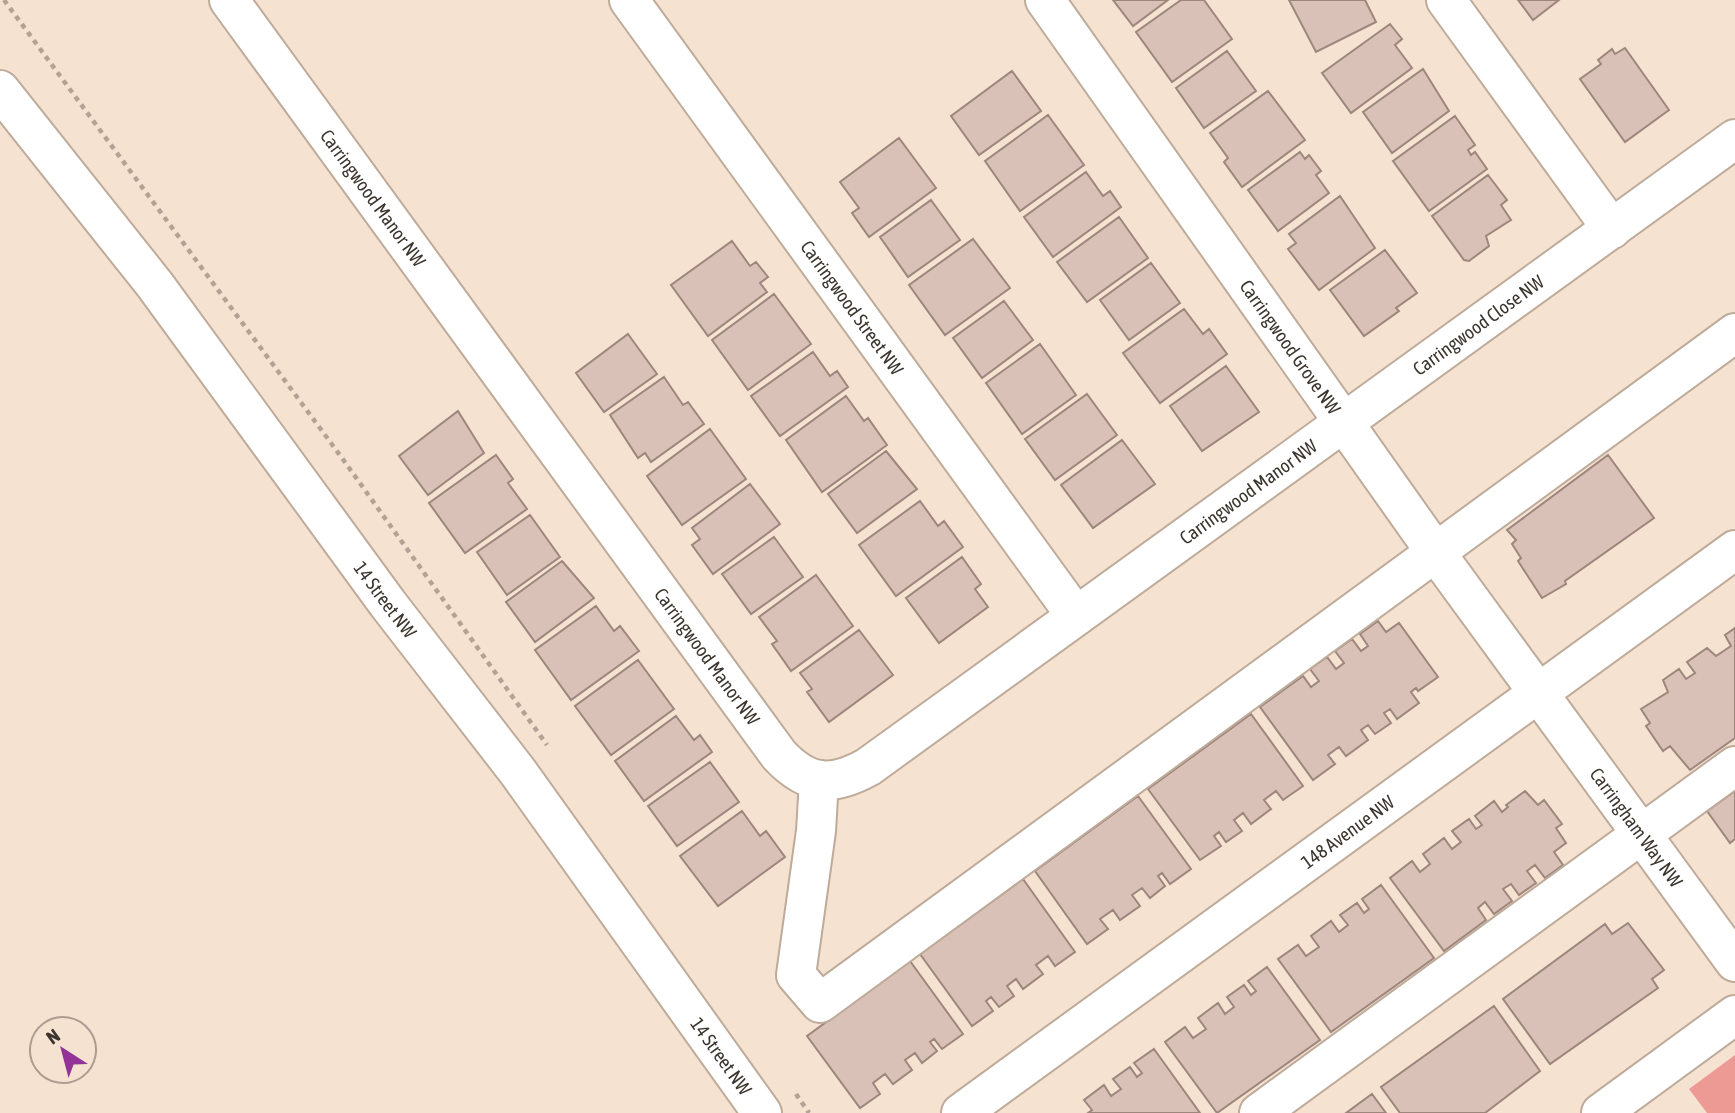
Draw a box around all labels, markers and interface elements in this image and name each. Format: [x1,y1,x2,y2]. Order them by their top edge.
street label: Carringwood Manor NW [316,125,431,271]
street label: Carringwood Street NW [796,236,908,379]
street label: Carringwood Close NW [1408,270,1548,380]
street label: Carringwood Grove NW [1235,276,1345,419]
street label: Carringwood Manor NW [1175,434,1321,549]
street label: 14 Street NW [350,557,421,642]
street label: Carringwood Manor NW [650,584,764,729]
street label: Carringham Way NW [1586,763,1687,891]
street label: 148 Avenue NW [1297,791,1399,873]
street label: 14 Street NW [686,1013,757,1099]
north arrow [28,1015,98,1085]
text: N [42,1024,64,1048]

